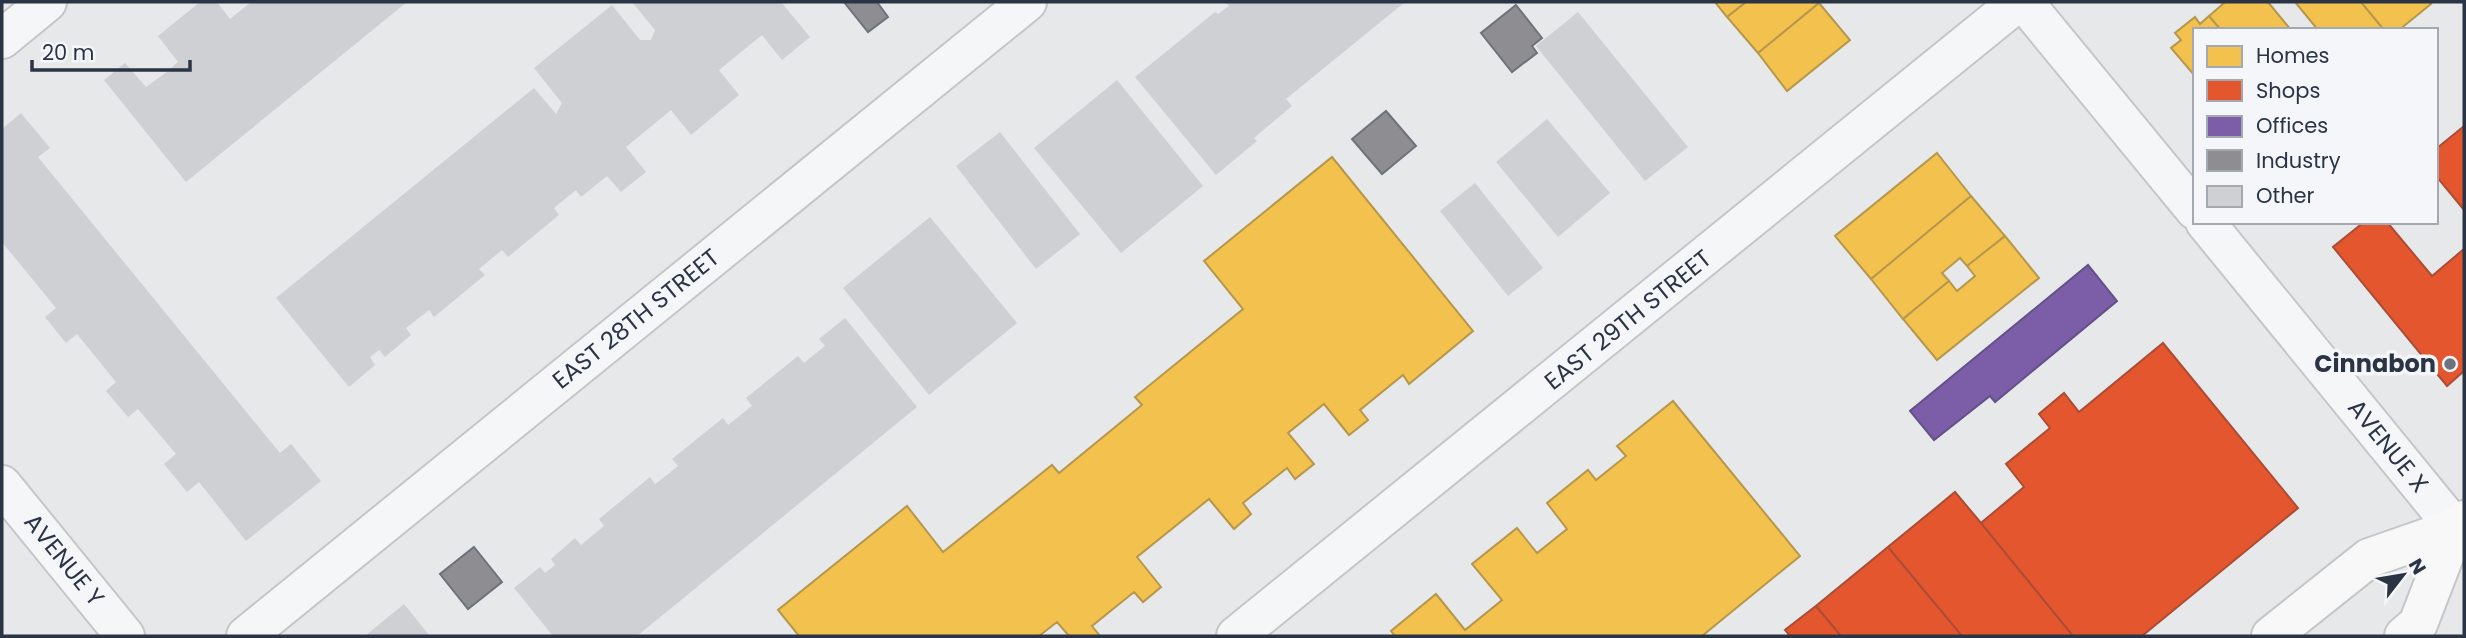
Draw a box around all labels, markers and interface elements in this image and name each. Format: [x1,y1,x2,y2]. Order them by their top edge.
scale bar [32,28,189,72]
legend [2193,28,2438,224]
text: 20 m [42,38,95,67]
text: Homes [2256,41,2330,70]
text: Shops [2256,76,2320,105]
text: Offices [2256,111,2328,140]
text: Industry [2256,146,2341,175]
text: Other [2256,181,2315,210]
street label: EAST 28TH STREET [545,241,726,396]
street label: EAST 29TH STREET [1537,242,1718,397]
place label: Cinnabon [2314,347,2436,380]
marker: Cinnabon [2442,356,2458,372]
street label: AVENUE X [2341,392,2436,499]
street label: AVENUE Y [17,506,112,613]
north arrow [2368,540,2438,610]
text: N [2402,553,2432,580]

